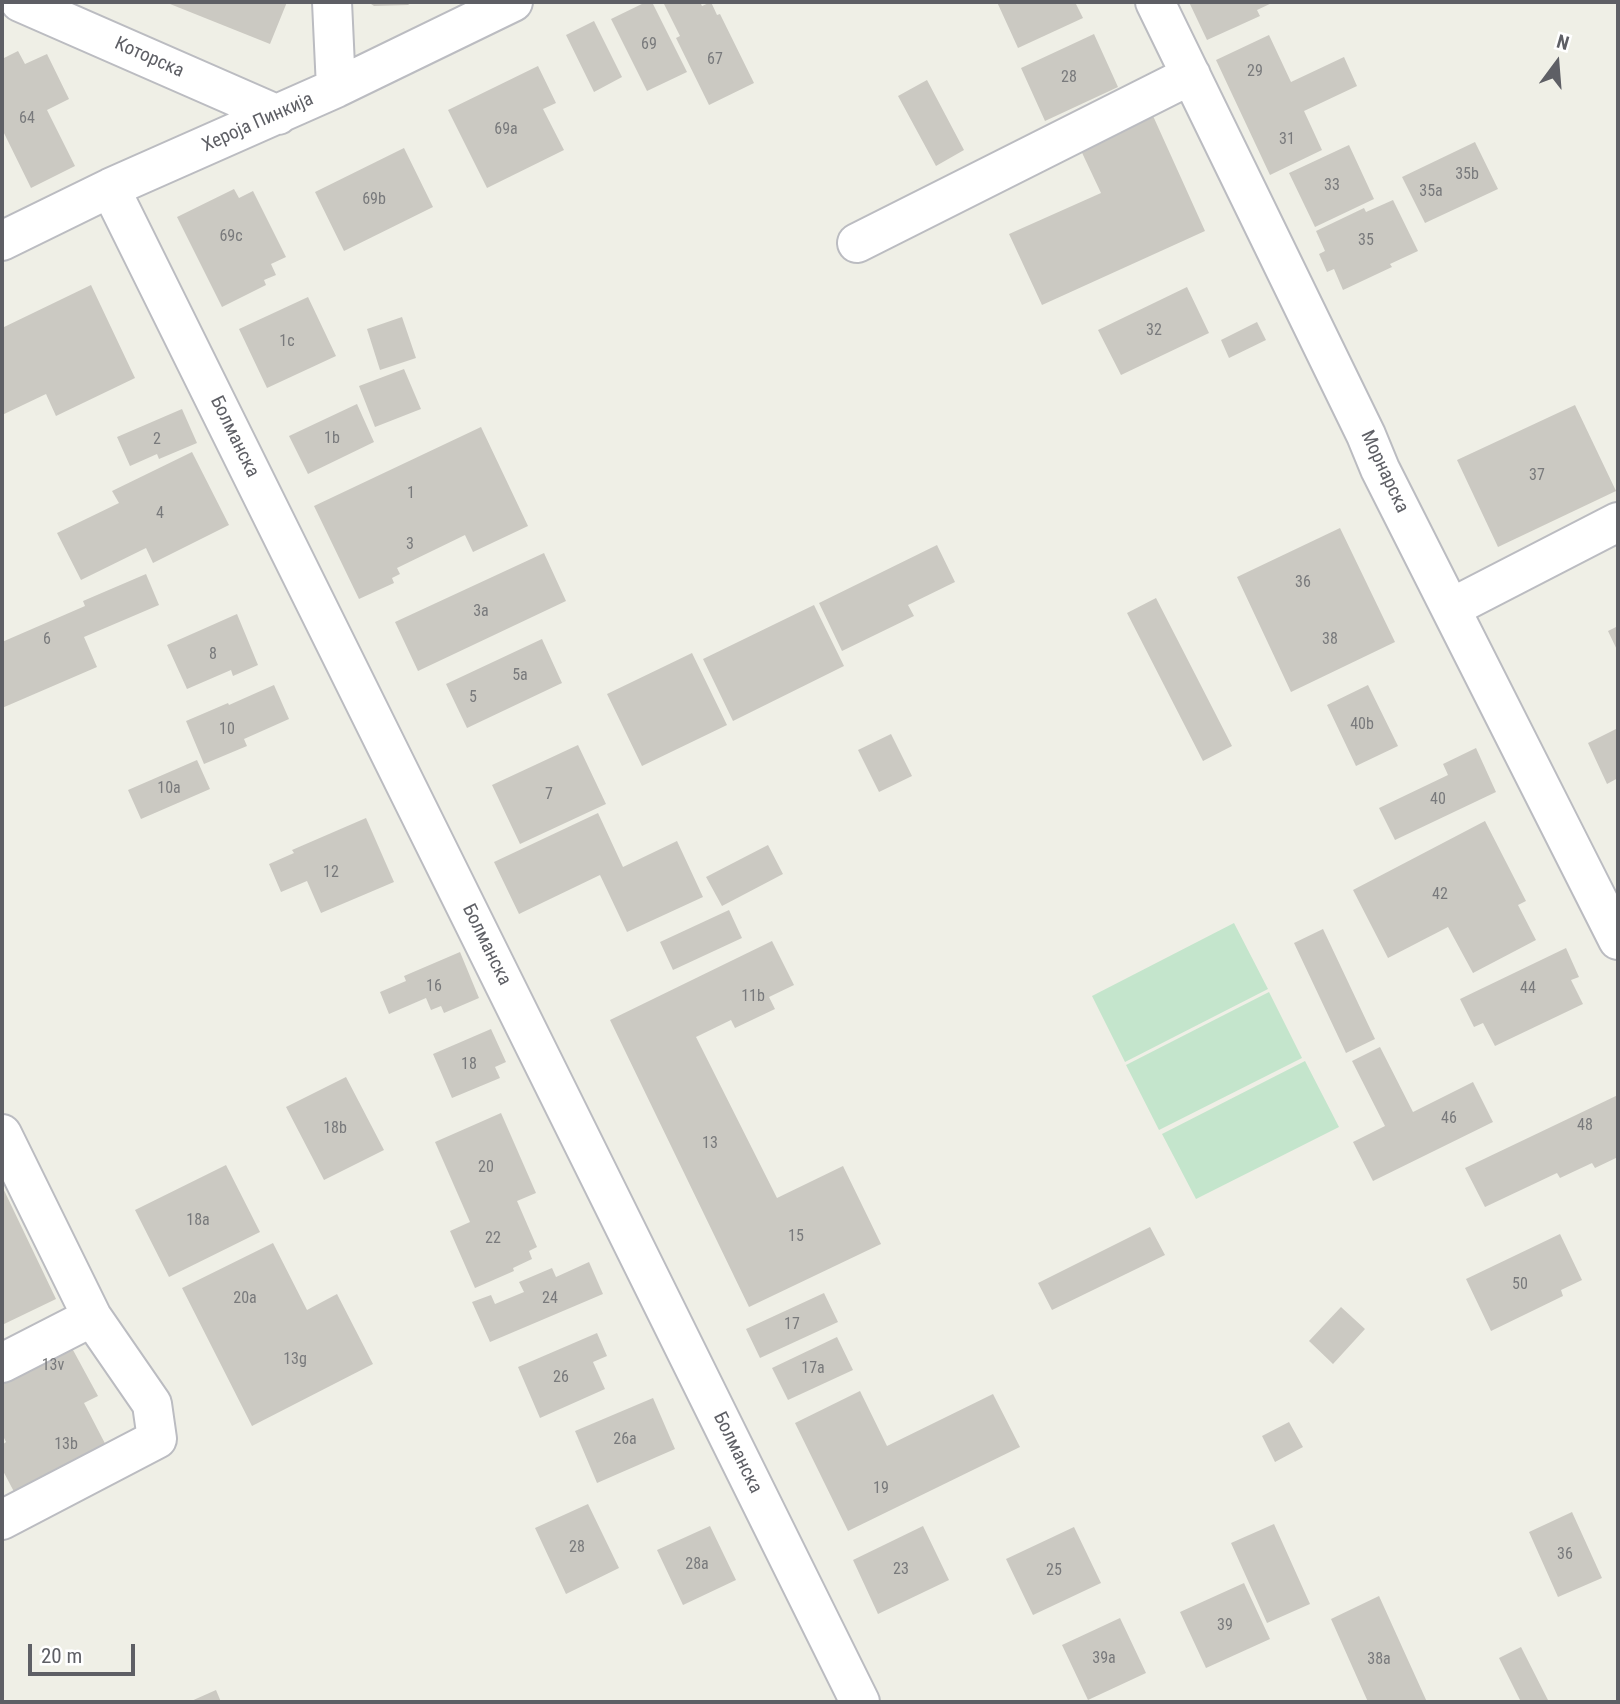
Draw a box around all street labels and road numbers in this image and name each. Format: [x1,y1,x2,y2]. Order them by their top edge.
street label: Которска [111,33,187,83]
street label: Хероја Пинкија [199,88,317,158]
street label: Болманска [205,393,263,481]
street label: Морнарска [1355,427,1413,517]
street label: Болманска [457,901,515,989]
street label: Болманска [708,1409,766,1497]

